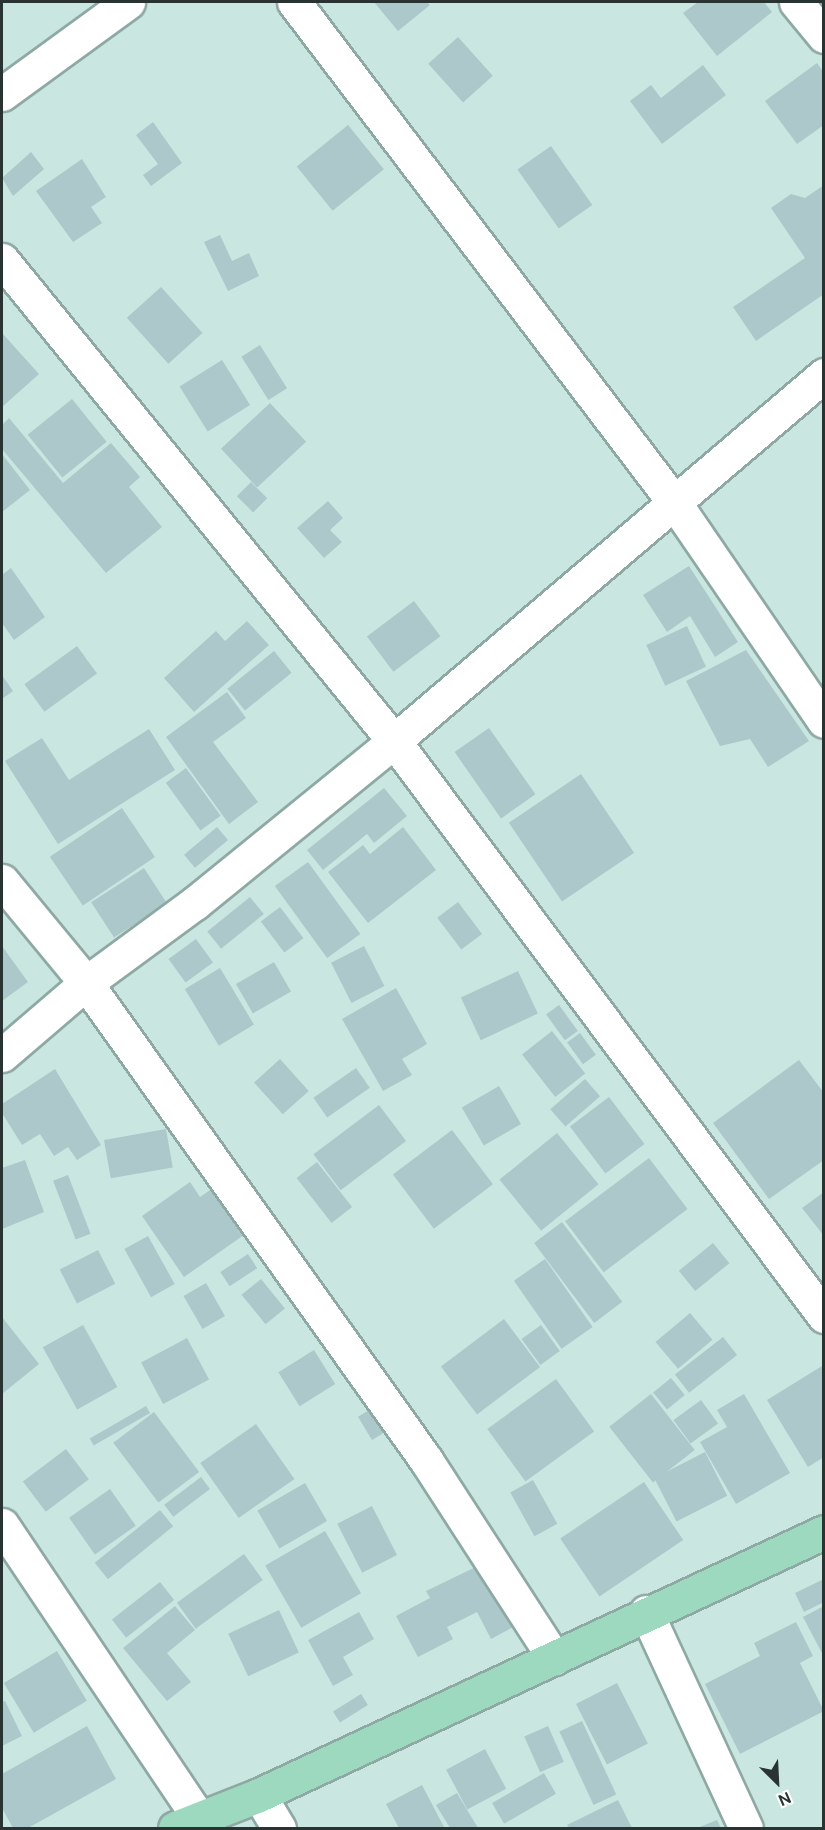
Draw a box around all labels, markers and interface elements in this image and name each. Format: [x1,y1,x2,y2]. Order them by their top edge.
north arrow [747,1752,807,1812]
text: N [775,1787,794,1811]

